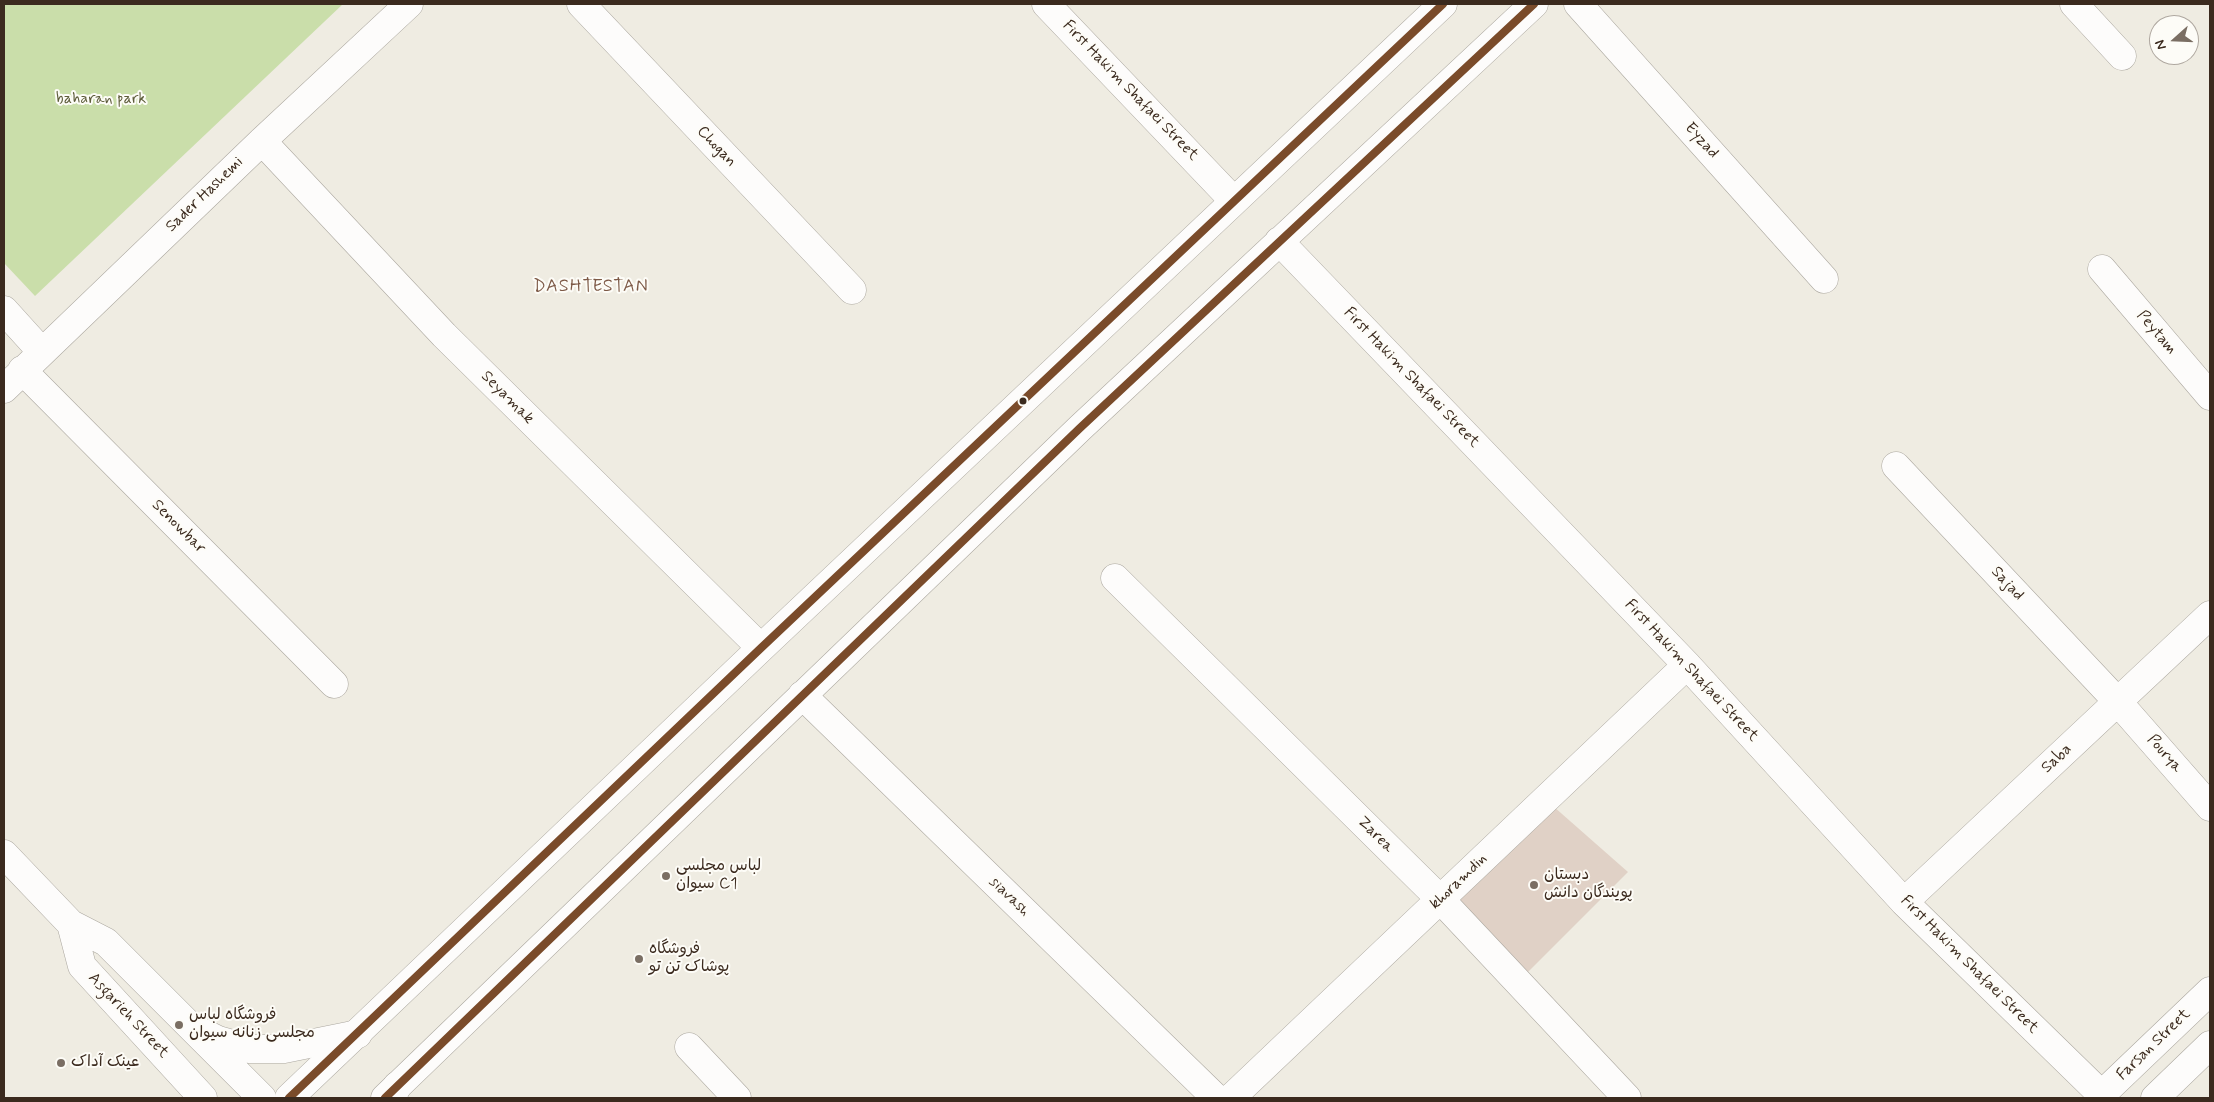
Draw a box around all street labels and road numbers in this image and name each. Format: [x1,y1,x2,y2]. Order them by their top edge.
street label: First Hakim Shafaei Street [1058,17,1202,165]
street label: Eyzad [1680,119,1722,163]
street label: Chogan [692,122,740,172]
street label: Sader Hashemi [162,153,248,237]
street label: First Hakim Shafaei Street [1339,304,1483,452]
street label: Peytam [2132,307,2180,359]
street label: Seyamak [476,367,538,429]
street label: Senowbar [147,496,209,558]
street label: Sajad [1987,563,2027,605]
street label: First Hakim Shafaei Street [1620,596,1762,746]
street label: Pourya [2142,731,2186,777]
street label: Saba [2038,740,2076,778]
street label: Zarea [1353,813,1397,857]
street label: khoramdin [1426,850,1492,914]
street label: siavash [984,873,1034,921]
street label: First Hakim Shafaei Street [1896,892,2042,1038]
street label: Asgarieh Street [83,969,173,1063]
street label: Farsan Street [2113,1005,2195,1085]

